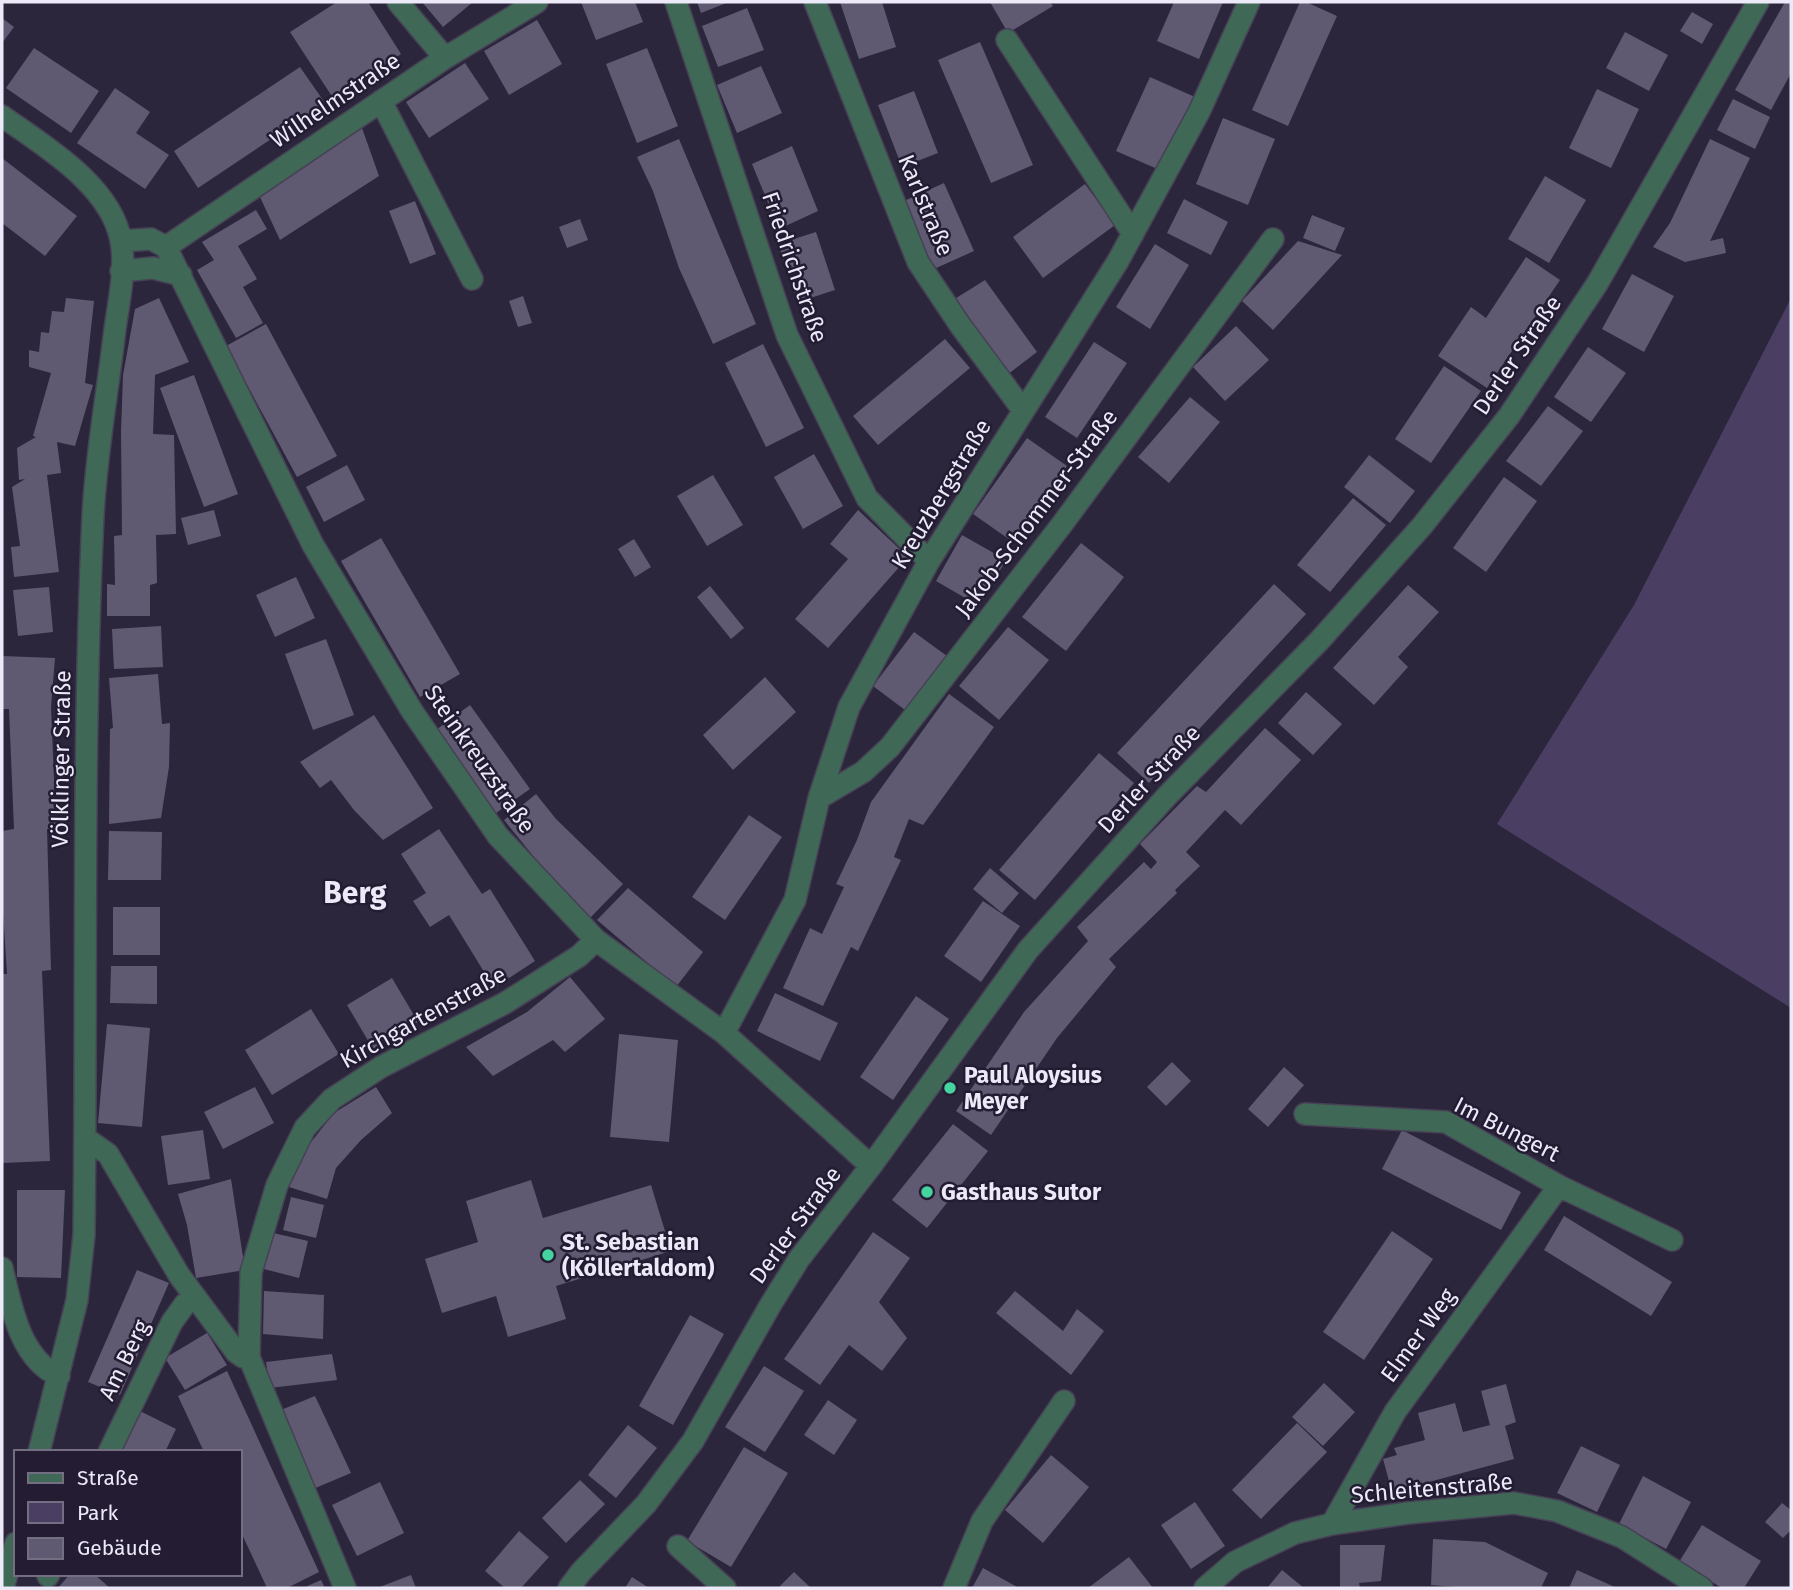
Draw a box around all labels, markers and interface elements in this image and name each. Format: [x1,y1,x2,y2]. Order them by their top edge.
street label: Wilhelmstraße [265,46,405,154]
street label: Karlstraße [892,150,960,260]
street label: Friedrichstraße [756,188,834,346]
street label: Derler Straße [1467,290,1567,420]
street label: Jakob-Schommer-Straße [949,404,1123,622]
street label: Kreuzbergstraße [885,414,997,574]
street label: Völklinger Straße [45,670,77,848]
street label: Steinkreuzstraße [418,679,542,839]
street label: Derler Straße [1092,719,1206,839]
district label: Berg [323,875,387,911]
street label: Kirchgartenstraße [335,960,511,1074]
place label: Paul Aloysius Meyer [964,1061,1102,1115]
marker: Paul Aloysius Meyer [942,1080,958,1096]
street label: Im Bungert [1450,1090,1565,1168]
street label: Derler Straße [743,1161,847,1289]
place label: Gasthaus Sutor [941,1178,1102,1206]
marker: Gasthaus Sutor [919,1184,935,1200]
place label: St. Sebastian (Köllertaldom) [562,1228,715,1282]
marker: St. Sebastian (Köllertaldom) [540,1247,556,1263]
street label: Elmer Weg [1375,1283,1461,1387]
street label: Am Berg [93,1315,155,1405]
legend [14,1450,242,1576]
text: Straße [77,1465,139,1491]
street label: Schleitenstraße [1350,1467,1514,1509]
text: Park [77,1500,119,1526]
text: Gebäude [77,1535,162,1561]

